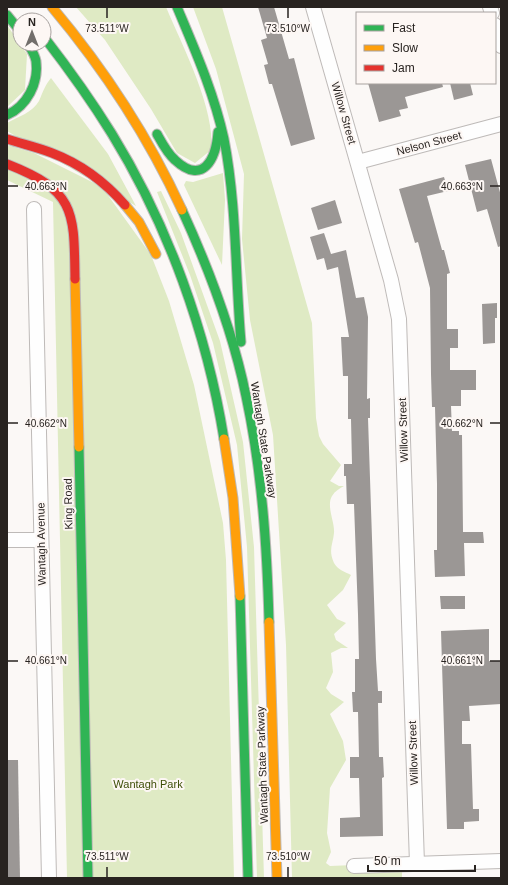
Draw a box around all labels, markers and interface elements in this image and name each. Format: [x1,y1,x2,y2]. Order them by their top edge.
north arrow [12,12,52,52]
legend [356,12,496,84]
text: N [28,16,36,28]
text: Fast [392,21,416,35]
text: 73.511°W [85,23,129,34]
text: 73.510°W [266,23,311,34]
text: Slow [392,41,418,55]
text: Jam [392,61,415,75]
street label: Willow Street [329,80,359,146]
street label: Nelson Street [395,129,463,157]
text: 40.663°N [25,181,67,192]
text: 40.663°N [441,181,483,192]
street label: Wantagh State Parkway [249,381,279,499]
street label: Willow Street [396,398,410,462]
text: 40.662°N [25,418,67,429]
text: 40.662°N [441,418,483,429]
street label: King Road [62,478,74,530]
street label: Wantagh Avenue [34,502,48,586]
text: 40.661°N [25,655,67,666]
text: 40.661°N [441,655,483,666]
street label: Wantagh State Parkway [254,706,270,824]
street label: Willow Street [406,721,420,785]
park label: Wantagh Park [113,778,183,790]
scale bar [368,847,475,873]
text: 73.511°W [85,851,129,862]
text: 73.510°W [266,851,311,862]
text: 50 m [374,854,401,868]

